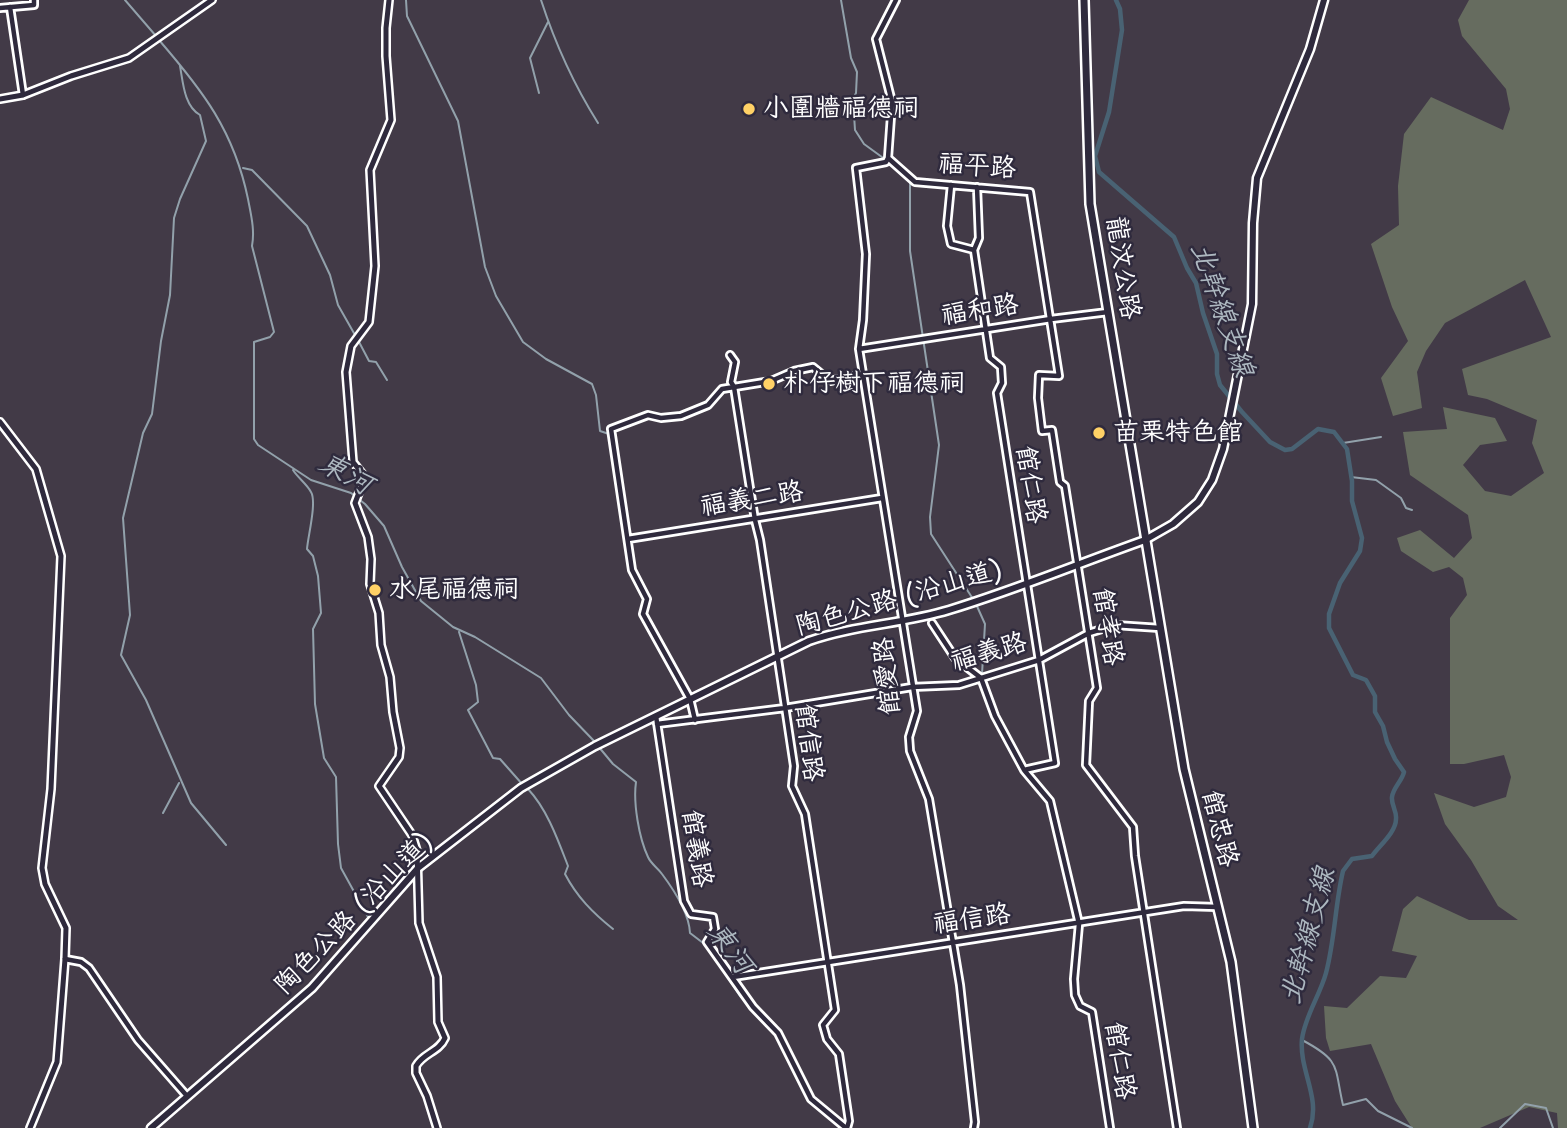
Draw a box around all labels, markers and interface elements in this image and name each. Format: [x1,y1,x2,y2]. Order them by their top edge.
place label: 小圍牆福德祠 [763,93,919,125]
marker: 小圍牆福德祠 [741,101,757,117]
street label: 福平路 [937,149,1017,185]
street label: 龍汶公路 [1098,214,1146,322]
water label: 北幹線支線 [1182,238,1260,382]
street label: 福和路 [939,289,1021,333]
place label: 朴仔樹下福德祠 [783,368,965,400]
marker: 朴仔樹下福德祠 [761,376,777,392]
place label: 苗栗特色館 [1113,417,1243,449]
marker: 苗栗特色館 [1091,425,1107,441]
street label: 館仁路 [1008,444,1052,526]
water label: 東河 [312,447,378,503]
street label: 福義二路 [698,476,806,524]
street label: 陶色公路 (沿山道) [792,555,1006,643]
place label: 水尾福德祠 [389,574,519,606]
marker: 水尾福德祠 [367,582,383,598]
street label: 館孝路 [1085,586,1129,668]
street label: 福義路 [947,627,1031,679]
street label: 館愛路 [868,636,908,716]
street label: 館信路 [788,702,828,784]
street label: 館忠路 [1194,787,1244,871]
street label: 館義路 [674,808,718,890]
street label: 陶色公路 (沿山道) [269,827,439,1001]
water label: 北幹線支線 [1275,864,1343,1008]
street label: 福信路 [931,899,1013,941]
water label: 東河 [699,917,759,981]
street label: 館仁路 [1097,1020,1141,1102]

